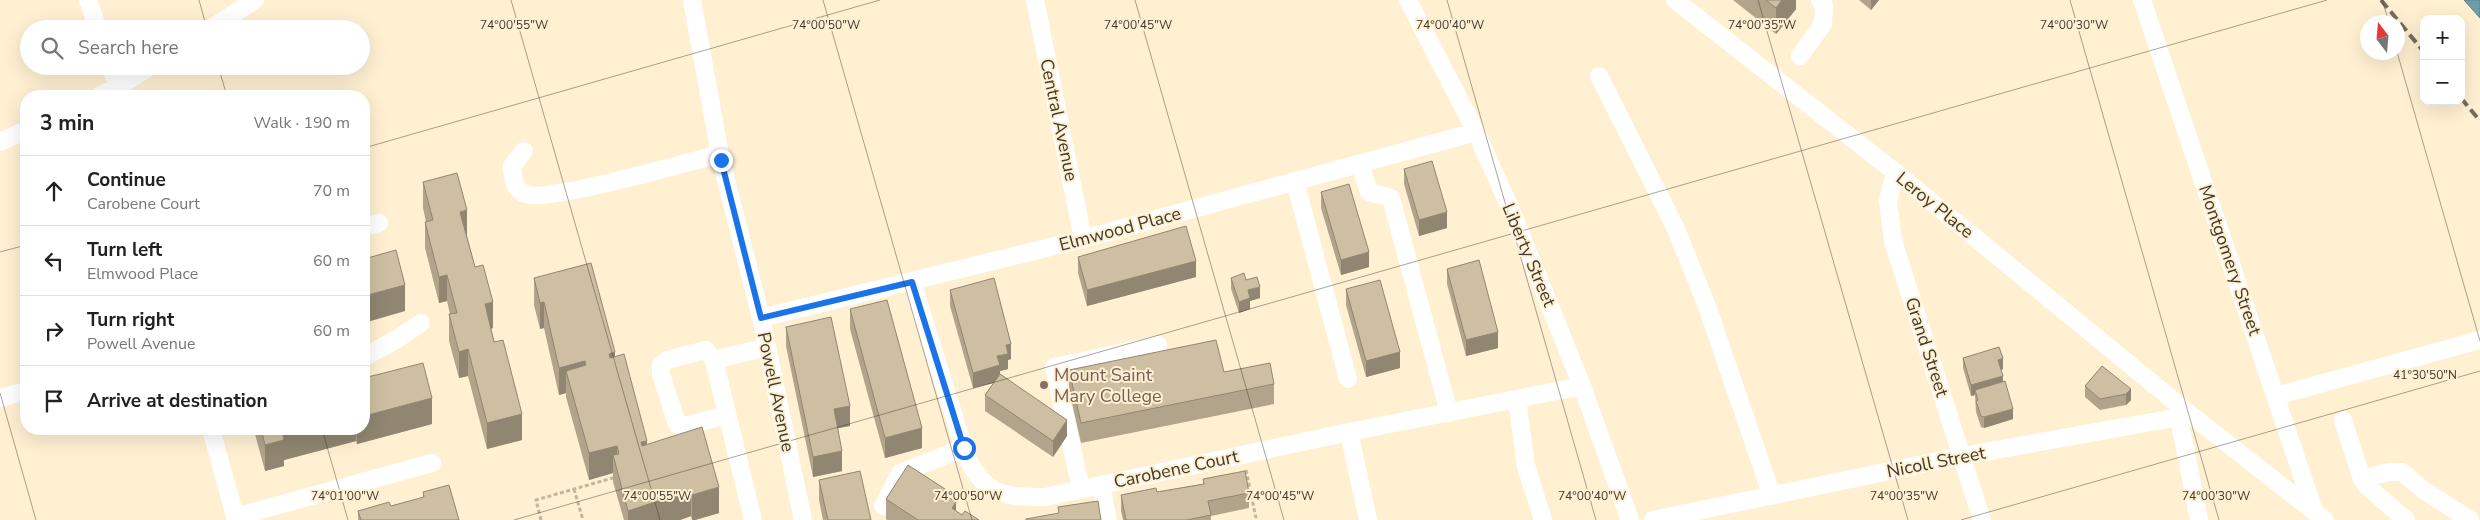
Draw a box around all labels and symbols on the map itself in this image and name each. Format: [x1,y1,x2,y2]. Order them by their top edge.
north arrow [2360,15,2405,60]
text: 74°00'55"W [480,17,548,33]
text: 74°00'50"W [792,17,860,33]
text: 74°00'45"W [1104,17,1172,33]
text: 74°00'40"W [1416,17,1484,33]
text: 74°00'35"W [1728,17,1796,33]
text: 74°00'30"W [2040,17,2108,33]
street label: Central Avenue [1034,57,1084,183]
route end [710,149,733,172]
street label: Leroy Place [1891,166,1979,244]
street label: Montgomery Street [2193,182,2267,339]
street label: Liberty Street [1496,200,1562,311]
street label: Elmwood Place [1056,201,1184,257]
street label: Grand Street [1900,294,1955,401]
street label: Powell Avenue [752,330,800,454]
place label: Mount Saint Mary College [1054,363,1162,408]
text: 41°30'50"N [2393,367,2457,383]
marker: Mount Saint Mary College [1038,379,1050,391]
route start [953,437,976,460]
street label: Nicoll Street [1885,441,1988,483]
street label: Carobene Court [1111,444,1241,494]
text: 74°01'00"W [311,488,379,504]
text: 74°00'55"W [623,488,691,504]
text: 74°00'50"W [934,488,1002,504]
text: 74°00'45"W [1246,488,1314,504]
text: 74°00'40"W [1558,488,1626,504]
text: 74°00'35"W [1870,488,1938,504]
text: 74°00'30"W [2182,488,2250,504]

